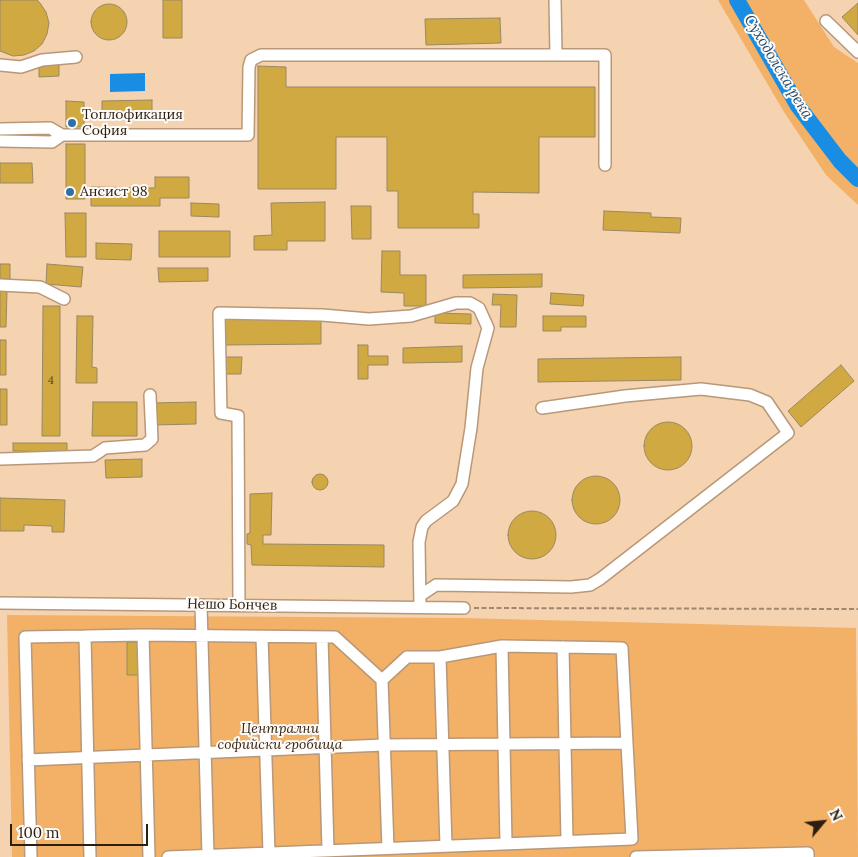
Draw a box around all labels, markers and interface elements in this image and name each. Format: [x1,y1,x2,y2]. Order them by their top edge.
water label: Суходолска река [740,12,816,122]
place label: Топлофикация София [82,107,183,140]
marker: Топлофикация София [66,117,78,129]
place label: Ансист 98 [80,184,148,200]
marker: Ансист 98 [64,186,76,198]
house number: 4 [48,374,54,388]
street label: Нешо Бончев [187,596,277,614]
park label: Централни софийски гробища [218,721,342,754]
north arrow [798,797,848,847]
text: N [826,806,847,824]
scale bar [12,814,150,846]
text: 100 m [18,823,59,842]

